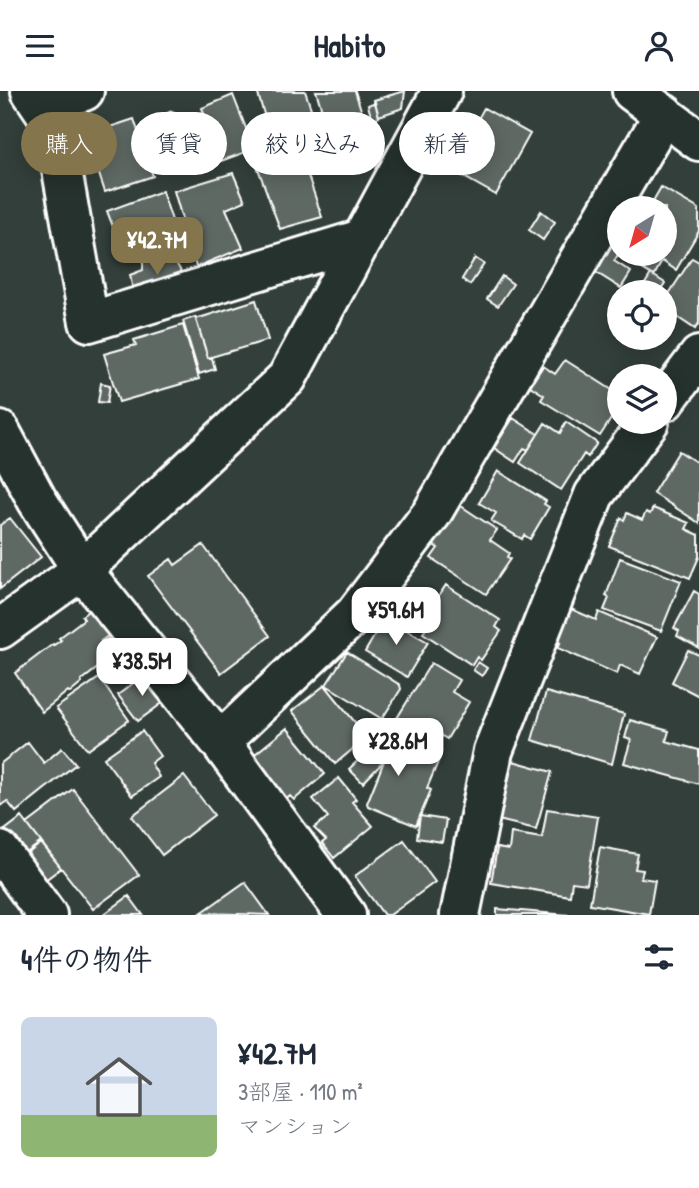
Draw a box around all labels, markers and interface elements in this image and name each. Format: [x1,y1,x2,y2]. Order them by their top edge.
text: Habito [314,24,385,67]
icon: menu [21,27,59,65]
icon: person [640,27,678,65]
chip: 購入 [21,112,117,175]
chip: 賃貸 [131,112,227,175]
chip: 絞り込み [241,112,385,175]
chip: 新着 [399,112,495,175]
north arrow [607,196,677,266]
map controls [607,196,677,434]
pin: ¥42.7M [100,218,214,277]
text: ¥42.7M [127,224,187,255]
button: locate [607,280,677,350]
button: layers [607,364,677,434]
pin: ¥59.6M [339,587,453,647]
text: ¥59.6M [368,594,424,625]
pin: ¥38.5M [85,639,199,698]
text: ¥38.5M [112,645,172,676]
pin: ¥28.6M [341,719,455,778]
text: ¥28.6M [368,725,428,756]
icon: filters [640,938,678,976]
text: 4件の物件 [21,939,152,979]
text: ¥42.7M [238,1033,316,1073]
icon: home [77,1045,161,1129]
text: 3部屋 · 110 m² [238,1076,363,1107]
text: マンション [238,1110,352,1141]

